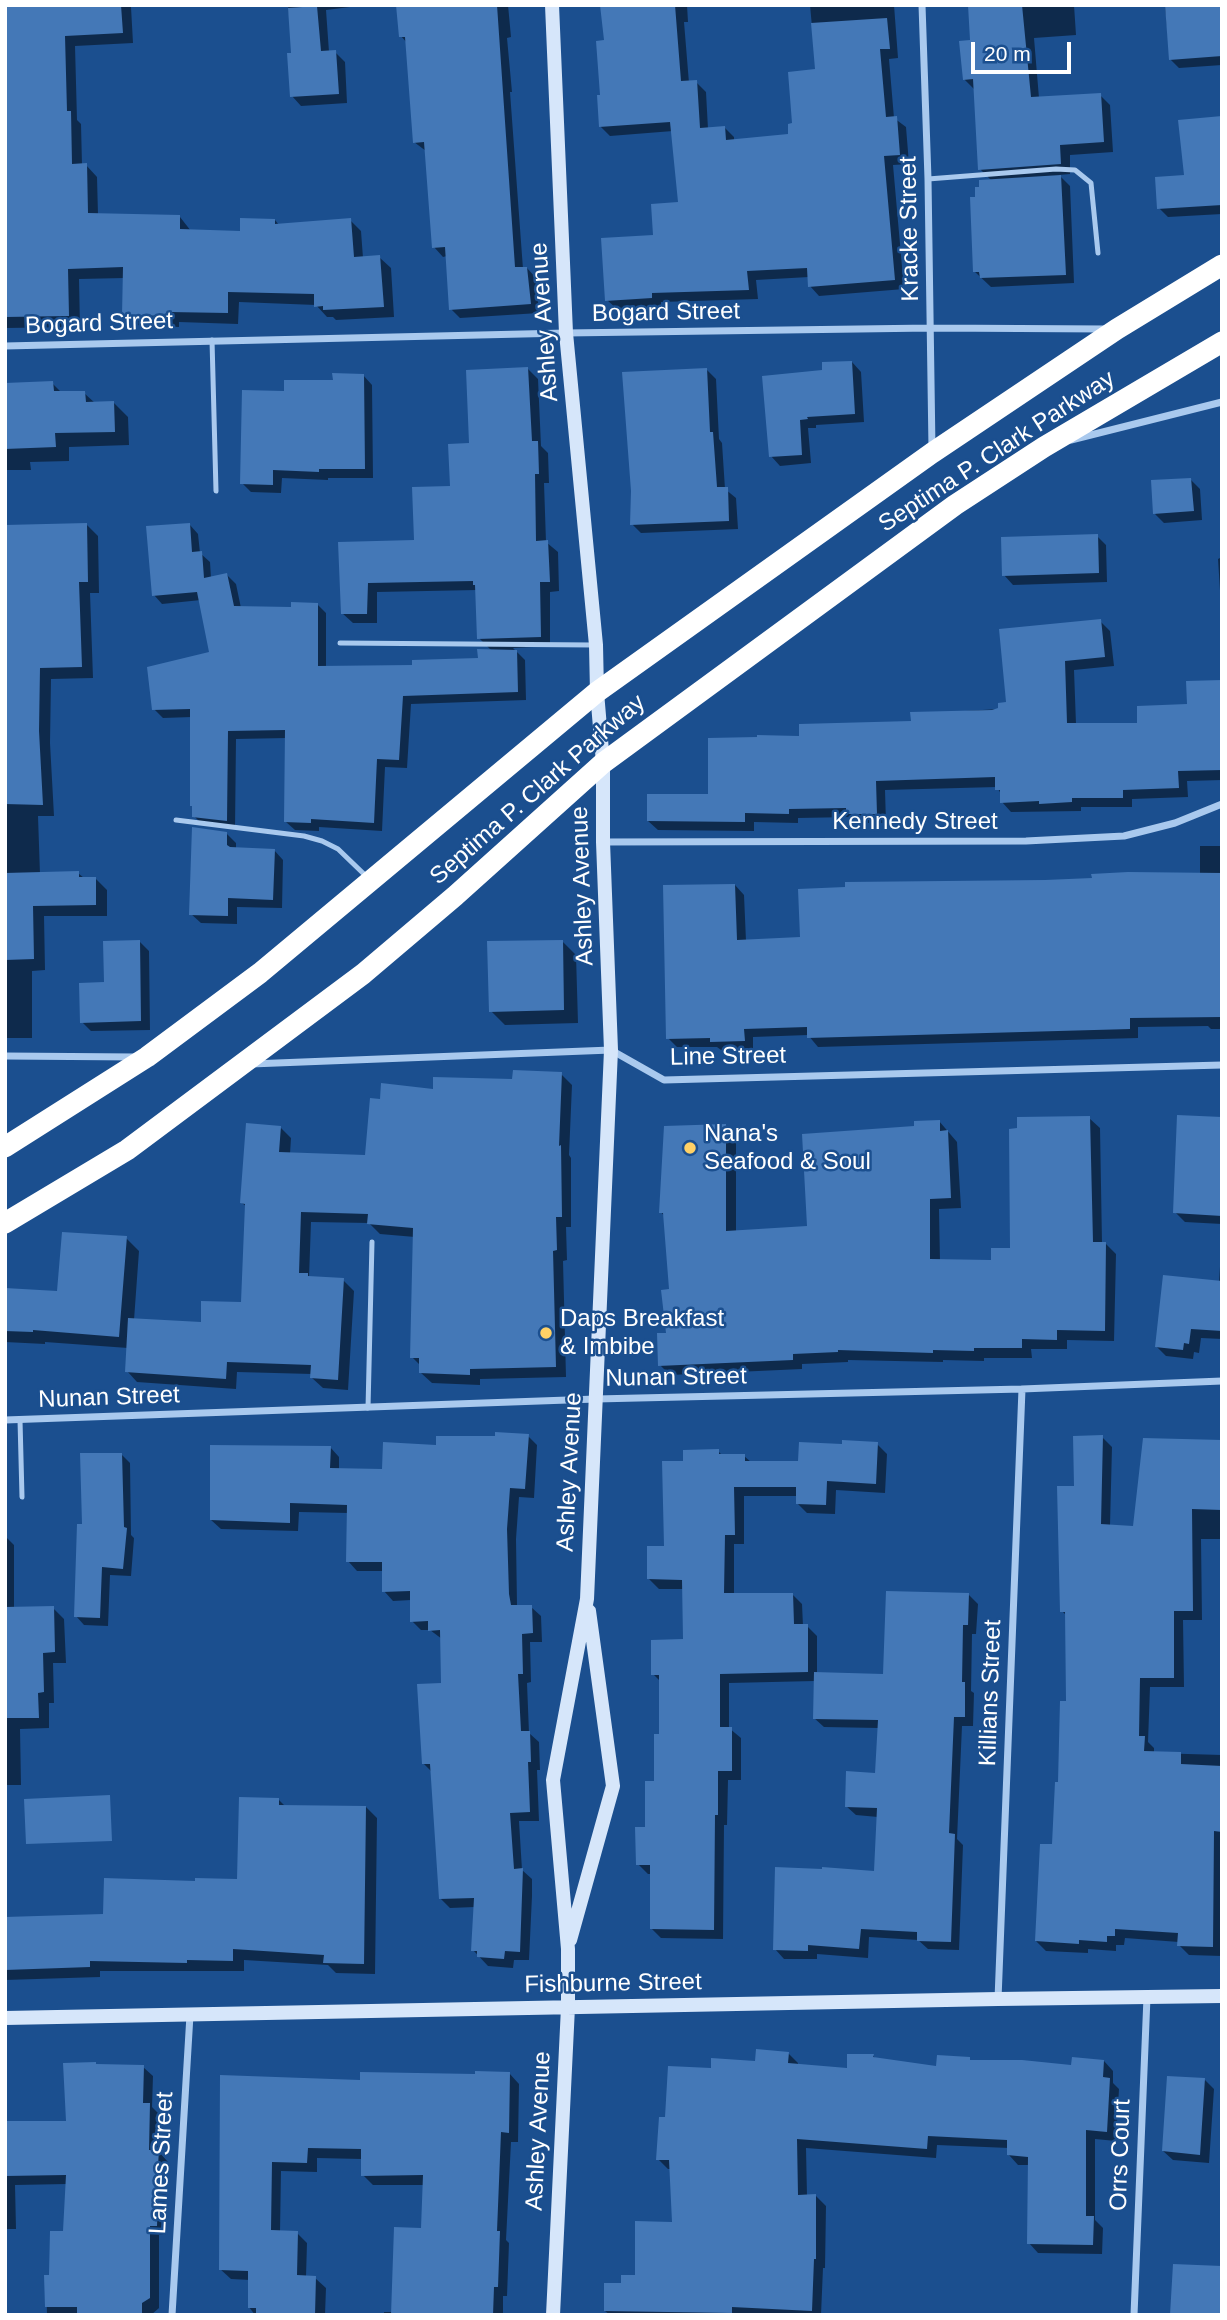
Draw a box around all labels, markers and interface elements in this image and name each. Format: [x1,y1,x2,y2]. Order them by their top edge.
scale bar [975,28,1075,72]
text: 20 m [984,42,1031,65]
street label: Kracke Street [894,156,926,302]
street label: Ashley Avenue [525,241,565,403]
street label: Bogard Street [592,297,740,329]
street label: Bogard Street [24,307,174,341]
street label: Septima P. Clark Parkway [874,365,1120,539]
street label: Septima P. Clark Parkway [425,689,651,891]
street label: Ashley Avenue [566,806,600,966]
street label: Kennedy Street [832,808,998,836]
street label: Line Street [670,1042,786,1072]
place label: Nana's Seafood & Soul [704,1120,871,1176]
marker: Nana's Seafood & Soul [682,1140,698,1156]
place label: Daps Breakfast & Imbibe [560,1305,724,1361]
marker: Daps Breakfast & Imbibe [538,1325,554,1341]
street label: Nunan Street [605,1362,747,1394]
street label: Nunan Street [38,1381,180,1415]
street label: Ashley Avenue [551,1392,589,1552]
street label: Killians Street [974,1619,1008,1767]
street label: Fishburne Street [524,1968,702,2000]
street label: Ashley Avenue [520,2051,558,2211]
street label: Lames Street [144,2091,180,2235]
street label: Orrs Court [1105,2099,1137,2211]

